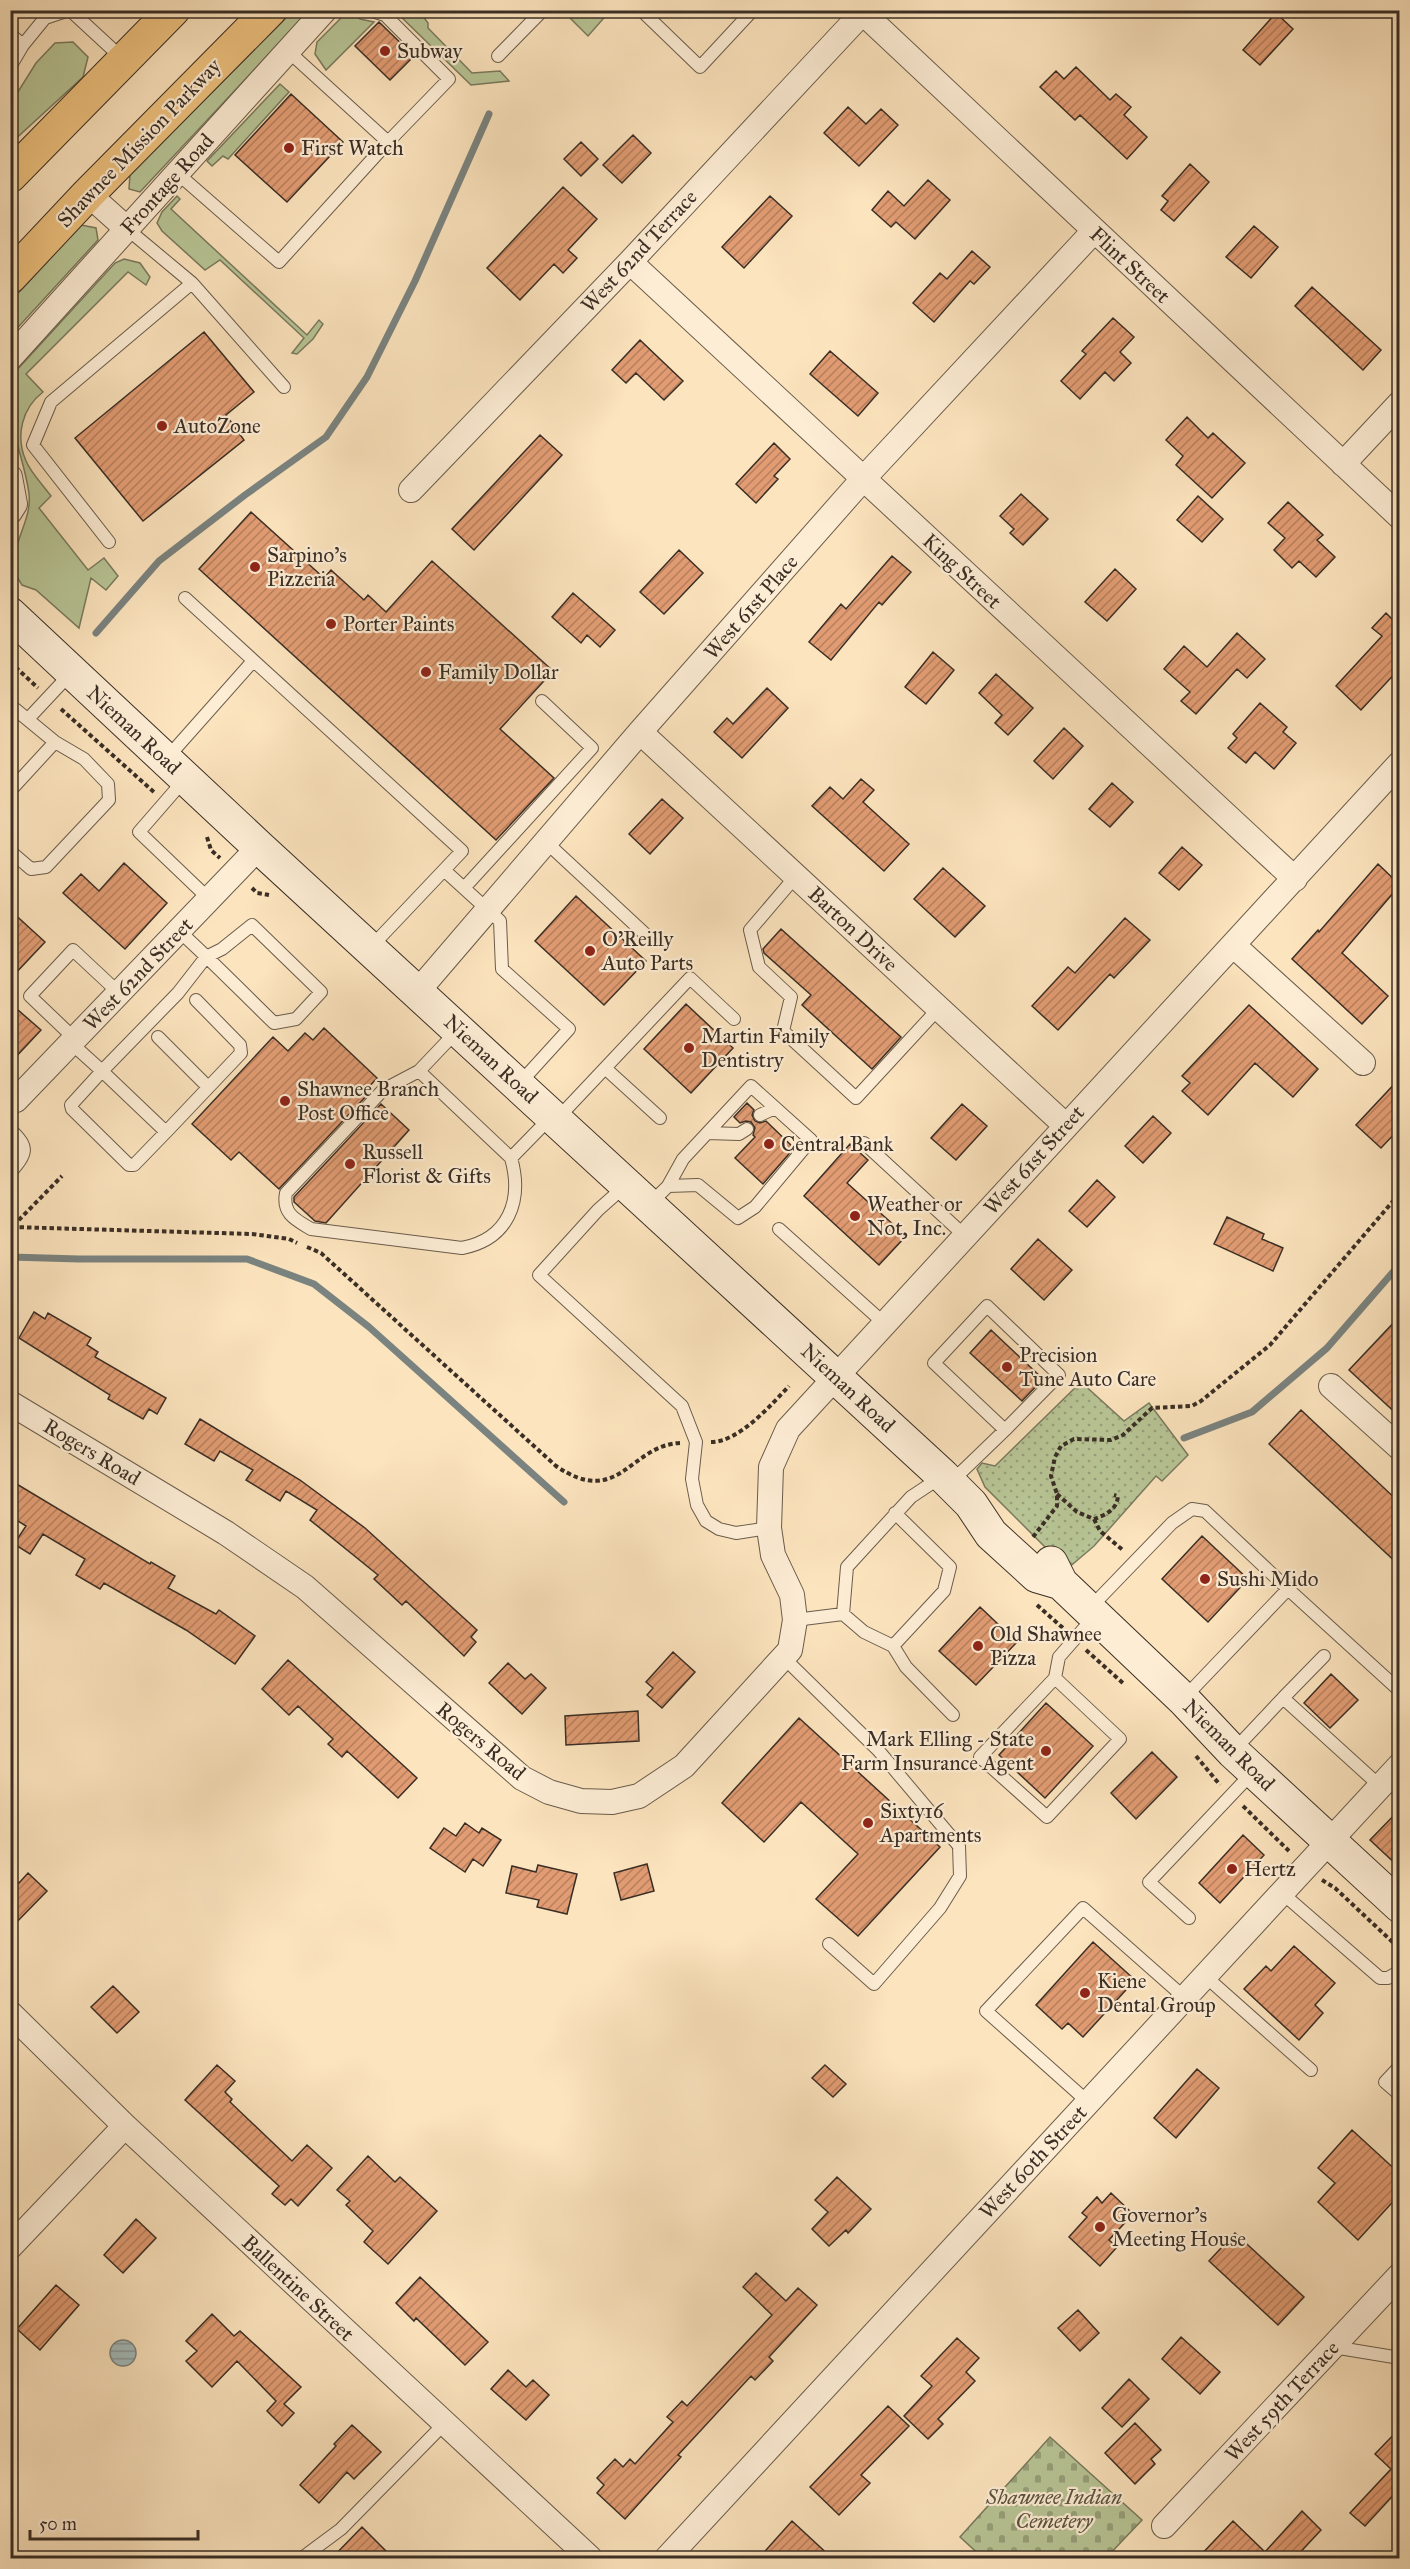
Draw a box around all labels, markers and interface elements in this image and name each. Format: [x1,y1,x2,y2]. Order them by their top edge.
place label: Subway [397,38,464,64]
marker: Subway [378,44,392,58]
street label: Shawnee Mission Parkway [52,52,227,233]
street label: Frontage Road [115,128,219,240]
place label: First Watch [301,135,404,161]
marker: First Watch [282,141,296,155]
street label: West 62nd Terrace [575,184,703,318]
street label: Flint Street [1084,221,1176,309]
place label: AutoZone [173,413,261,439]
marker: AutoZone [155,419,169,433]
street label: King Street [917,528,1007,614]
place label: Sarpino's Pizzeria [267,542,347,592]
street label: West 61st Place [698,549,804,665]
marker: Sarpino's Pizzeria [248,560,262,574]
place label: Porter Paints [343,611,454,637]
marker: Porter Paints [324,617,338,631]
place label: Family Dollar [438,659,559,685]
marker: Family Dollar [419,665,433,679]
street label: Nieman Road [82,680,187,781]
street label: Barton Drive [803,881,903,977]
street label: West 62nd Street [78,912,199,1036]
place label: O'Reilly Auto Parts [601,926,693,976]
marker: O'Reilly Auto Parts [583,944,597,958]
street label: Nieman Road [439,1009,544,1110]
place label: Martin Family Dentistry [701,1023,830,1073]
marker: Martin Family Dentistry [682,1041,696,1055]
place label: Shawnee Branch Post Office [297,1076,439,1126]
marker: Shawnee Branch Post Office [278,1094,292,1108]
street label: West 61st Street [978,1100,1090,1220]
place label: Central Bank [781,1131,894,1157]
marker: Central Bank [762,1137,776,1151]
place label: Russell Florist & Gifts [362,1139,491,1189]
marker: Russell Florist & Gifts [343,1157,357,1171]
place label: Weather or Not, Inc. [867,1191,963,1241]
marker: Weather or Not, Inc. [848,1209,862,1223]
street label: Nieman Road [796,1338,901,1439]
place label: Precision Tune Auto Care [1019,1342,1157,1392]
marker: Precision Tune Auto Care [1000,1360,1014,1374]
street label: Rogers Road [39,1413,146,1491]
place label: Sushi Mido [1217,1566,1319,1592]
marker: Sushi Mido [1198,1572,1212,1586]
place label: Old Shawnee Pizza [990,1621,1102,1671]
marker: Old Shawnee Pizza [971,1639,985,1653]
street label: Nieman Road [1178,1694,1281,1797]
street label: Rogers Road [431,1696,531,1786]
place label: Mark Elling - State Farm Insurance Agent [841,1726,1035,1776]
marker: Mark Elling - State Farm Insurance Agent [1039,1744,1053,1758]
place label: Sixty16 Apartments [879,1798,982,1848]
marker: Sixty16 Apartments [861,1816,875,1830]
place label: Hertz [1244,1856,1296,1882]
marker: Hertz [1225,1862,1239,1876]
place label: Kiene Dental Group [1097,1968,1216,2018]
marker: Kiene Dental Group [1078,1986,1092,2000]
street label: West 60th Street [974,2099,1093,2224]
place label: Governor's Meeting House [1112,2202,1246,2252]
marker: Governor's Meeting House [1093,2220,1107,2234]
street label: Ballentine Street [236,2229,360,2347]
street label: West 59th Terrace [1219,2335,1345,2467]
park label: Shawnee Indian Cemetery [985,2484,1122,2534]
scale bar [30,2503,198,2541]
text: 50 m [39,2513,77,2535]

